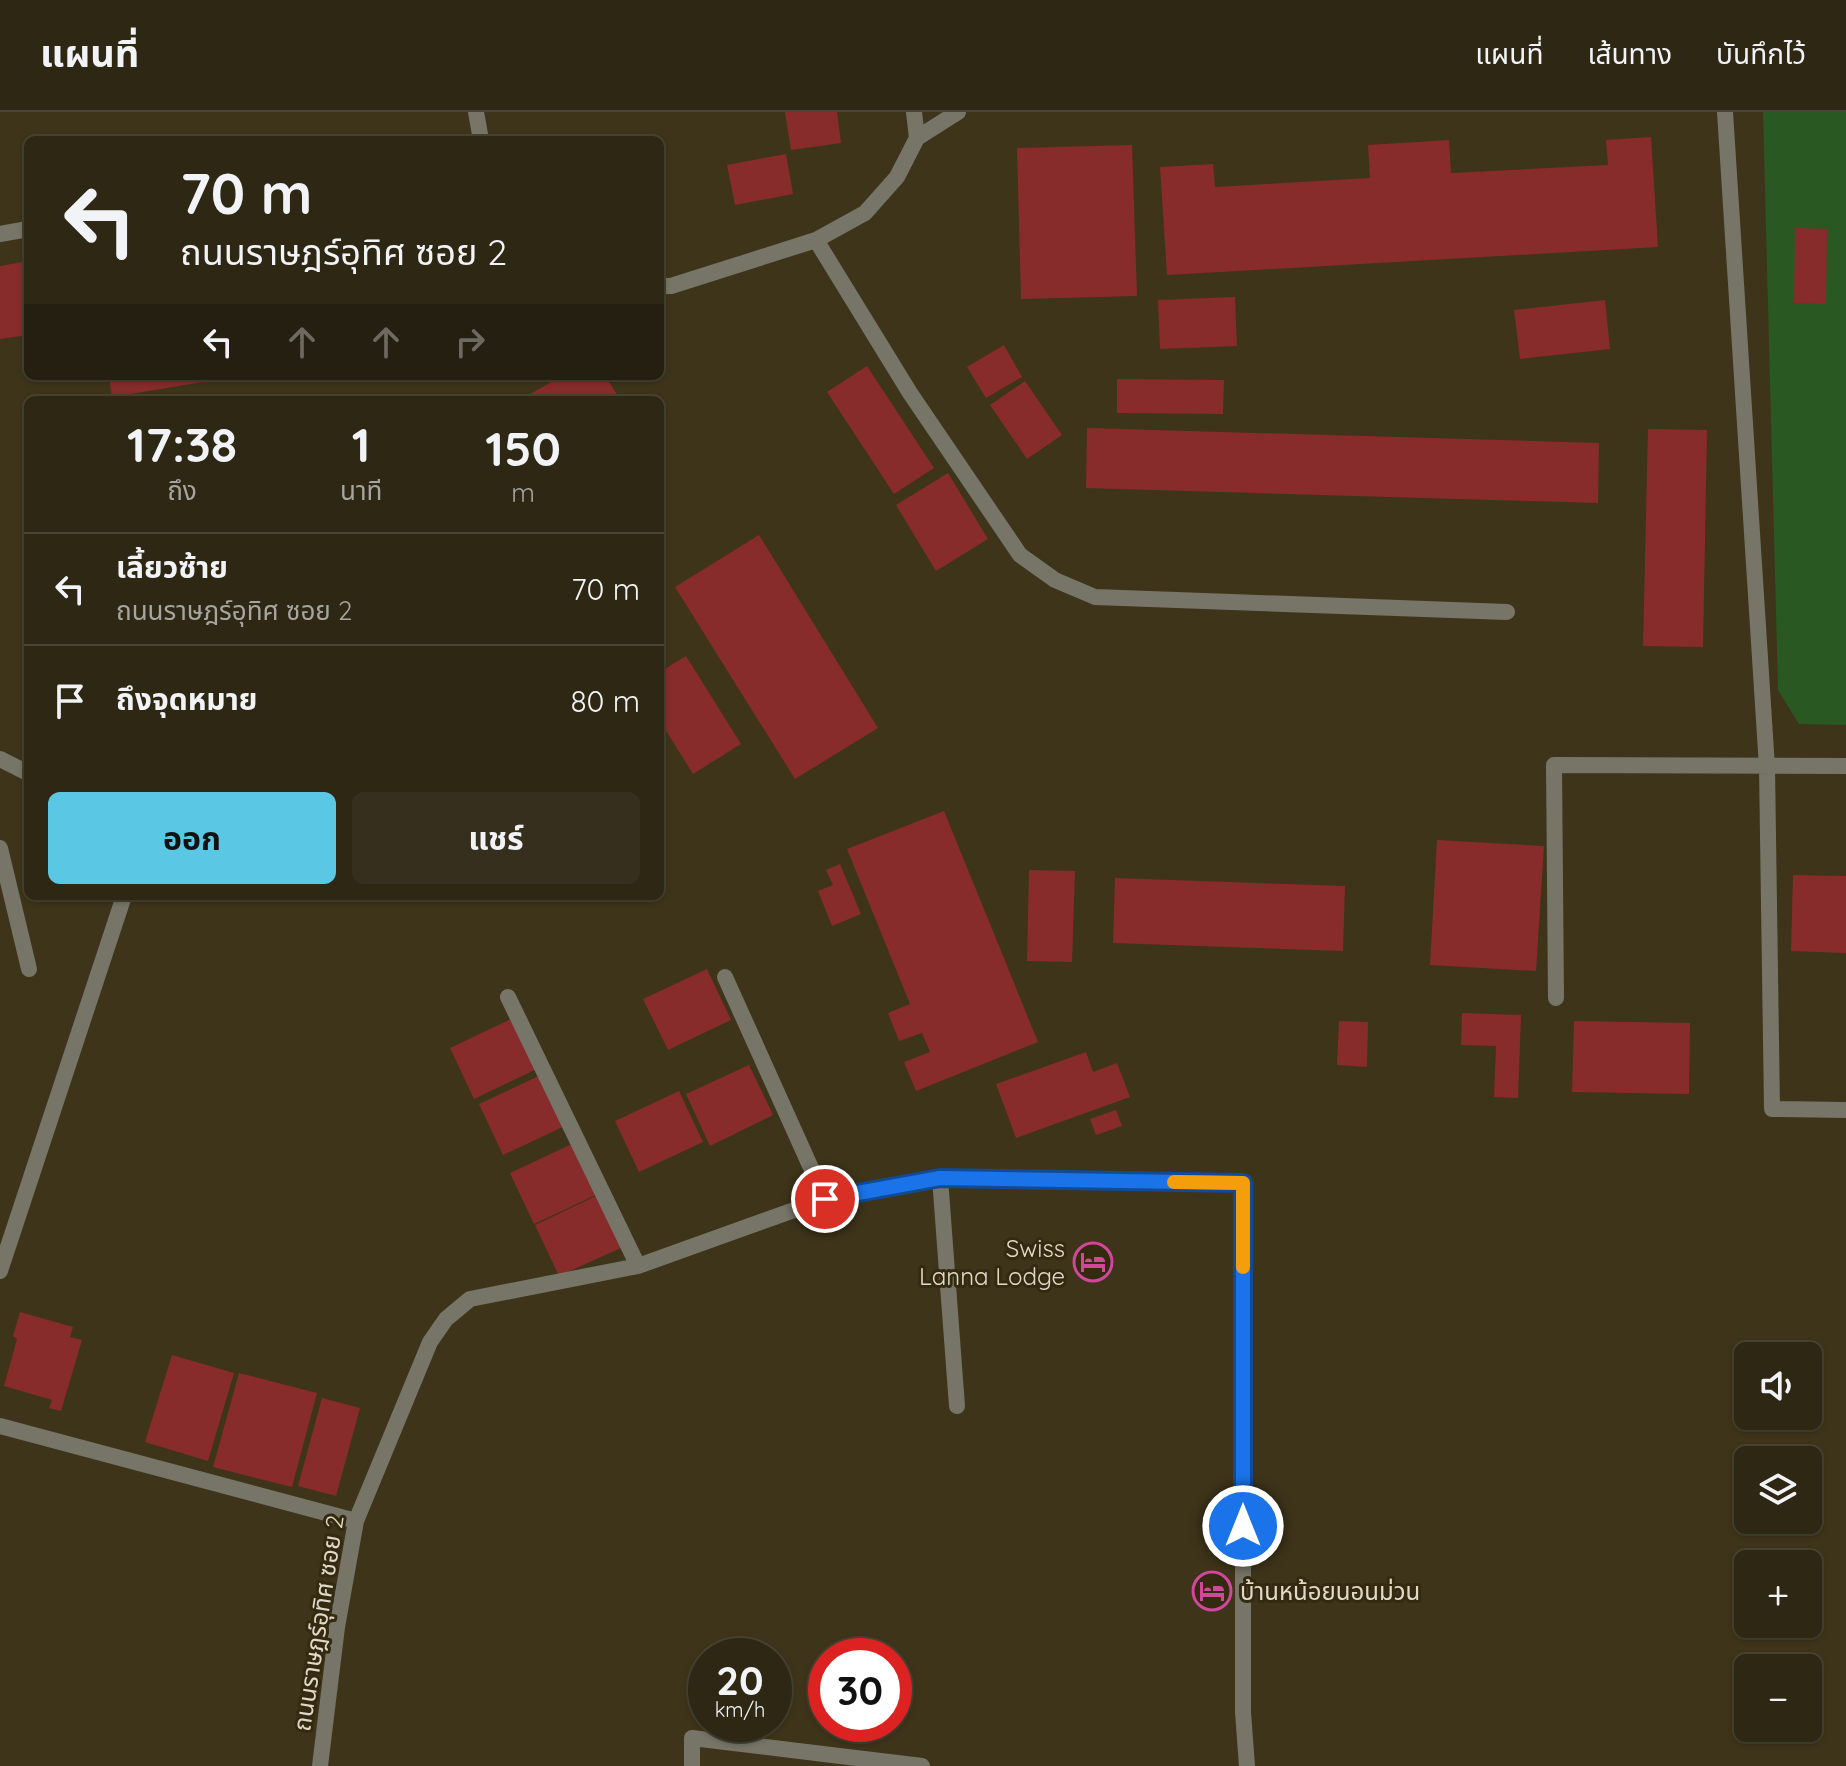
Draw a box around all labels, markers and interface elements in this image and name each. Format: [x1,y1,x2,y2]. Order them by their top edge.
text: แผนที่ [40,29,139,77]
text: แผนที่ [1475,36,1543,71]
text: เส้นทาง [1587,36,1672,71]
text: บันทึกไว้ [1716,36,1806,71]
text: 70 m [180,158,312,228]
icon: left [48,168,152,272]
text: ถนนราษฎร์อุทิศ ซอย 2 [180,229,507,274]
icon: left [196,320,240,364]
icon: ahead [280,320,324,364]
icon: ahead [364,320,408,364]
icon: right [448,320,492,364]
text: 17:38 [127,414,237,474]
text: 1 [352,414,371,474]
text: 150 [485,418,561,478]
text: ถึง [167,474,197,507]
text: นาที [340,474,382,507]
text: m [511,476,535,509]
text: เลี้ยวซ้าย [116,548,228,586]
icon: left [48,567,92,611]
text: 70 m [571,570,640,608]
text: ถนนราษฎร์อุทิศ ซอย 2 [116,594,352,627]
icon: arrive [48,679,92,723]
text: ถึงจุดหมาย [116,680,257,718]
text: 80 m [570,682,640,720]
button: ออก [48,792,336,884]
button: แชร์ [352,792,640,884]
pin [791,1165,859,1233]
icon: arrive [803,1177,847,1221]
place label: Swiss Lanna Lodge [919,1233,1065,1291]
hotel icon: Swiss Lanna Lodge [1072,1241,1114,1283]
map controls [1734,1342,1822,1742]
button: sound [1734,1342,1822,1430]
button: layers [1734,1446,1822,1534]
position arrow [1201,1484,1285,1568]
street label: ถนนราษฎร์อุทิศ ซอย 2 [286,1513,351,1733]
button: + [1734,1550,1822,1638]
hotel icon: บ้านหน้อยนอนม่วน [1191,1570,1233,1612]
place label: บ้านหน้อยนอนม่วน [1240,1576,1420,1606]
speed limit sign: 30 [808,1638,912,1742]
button: − [1734,1654,1822,1742]
text: 20 [716,1655,764,1705]
text: km/h [715,1697,765,1722]

